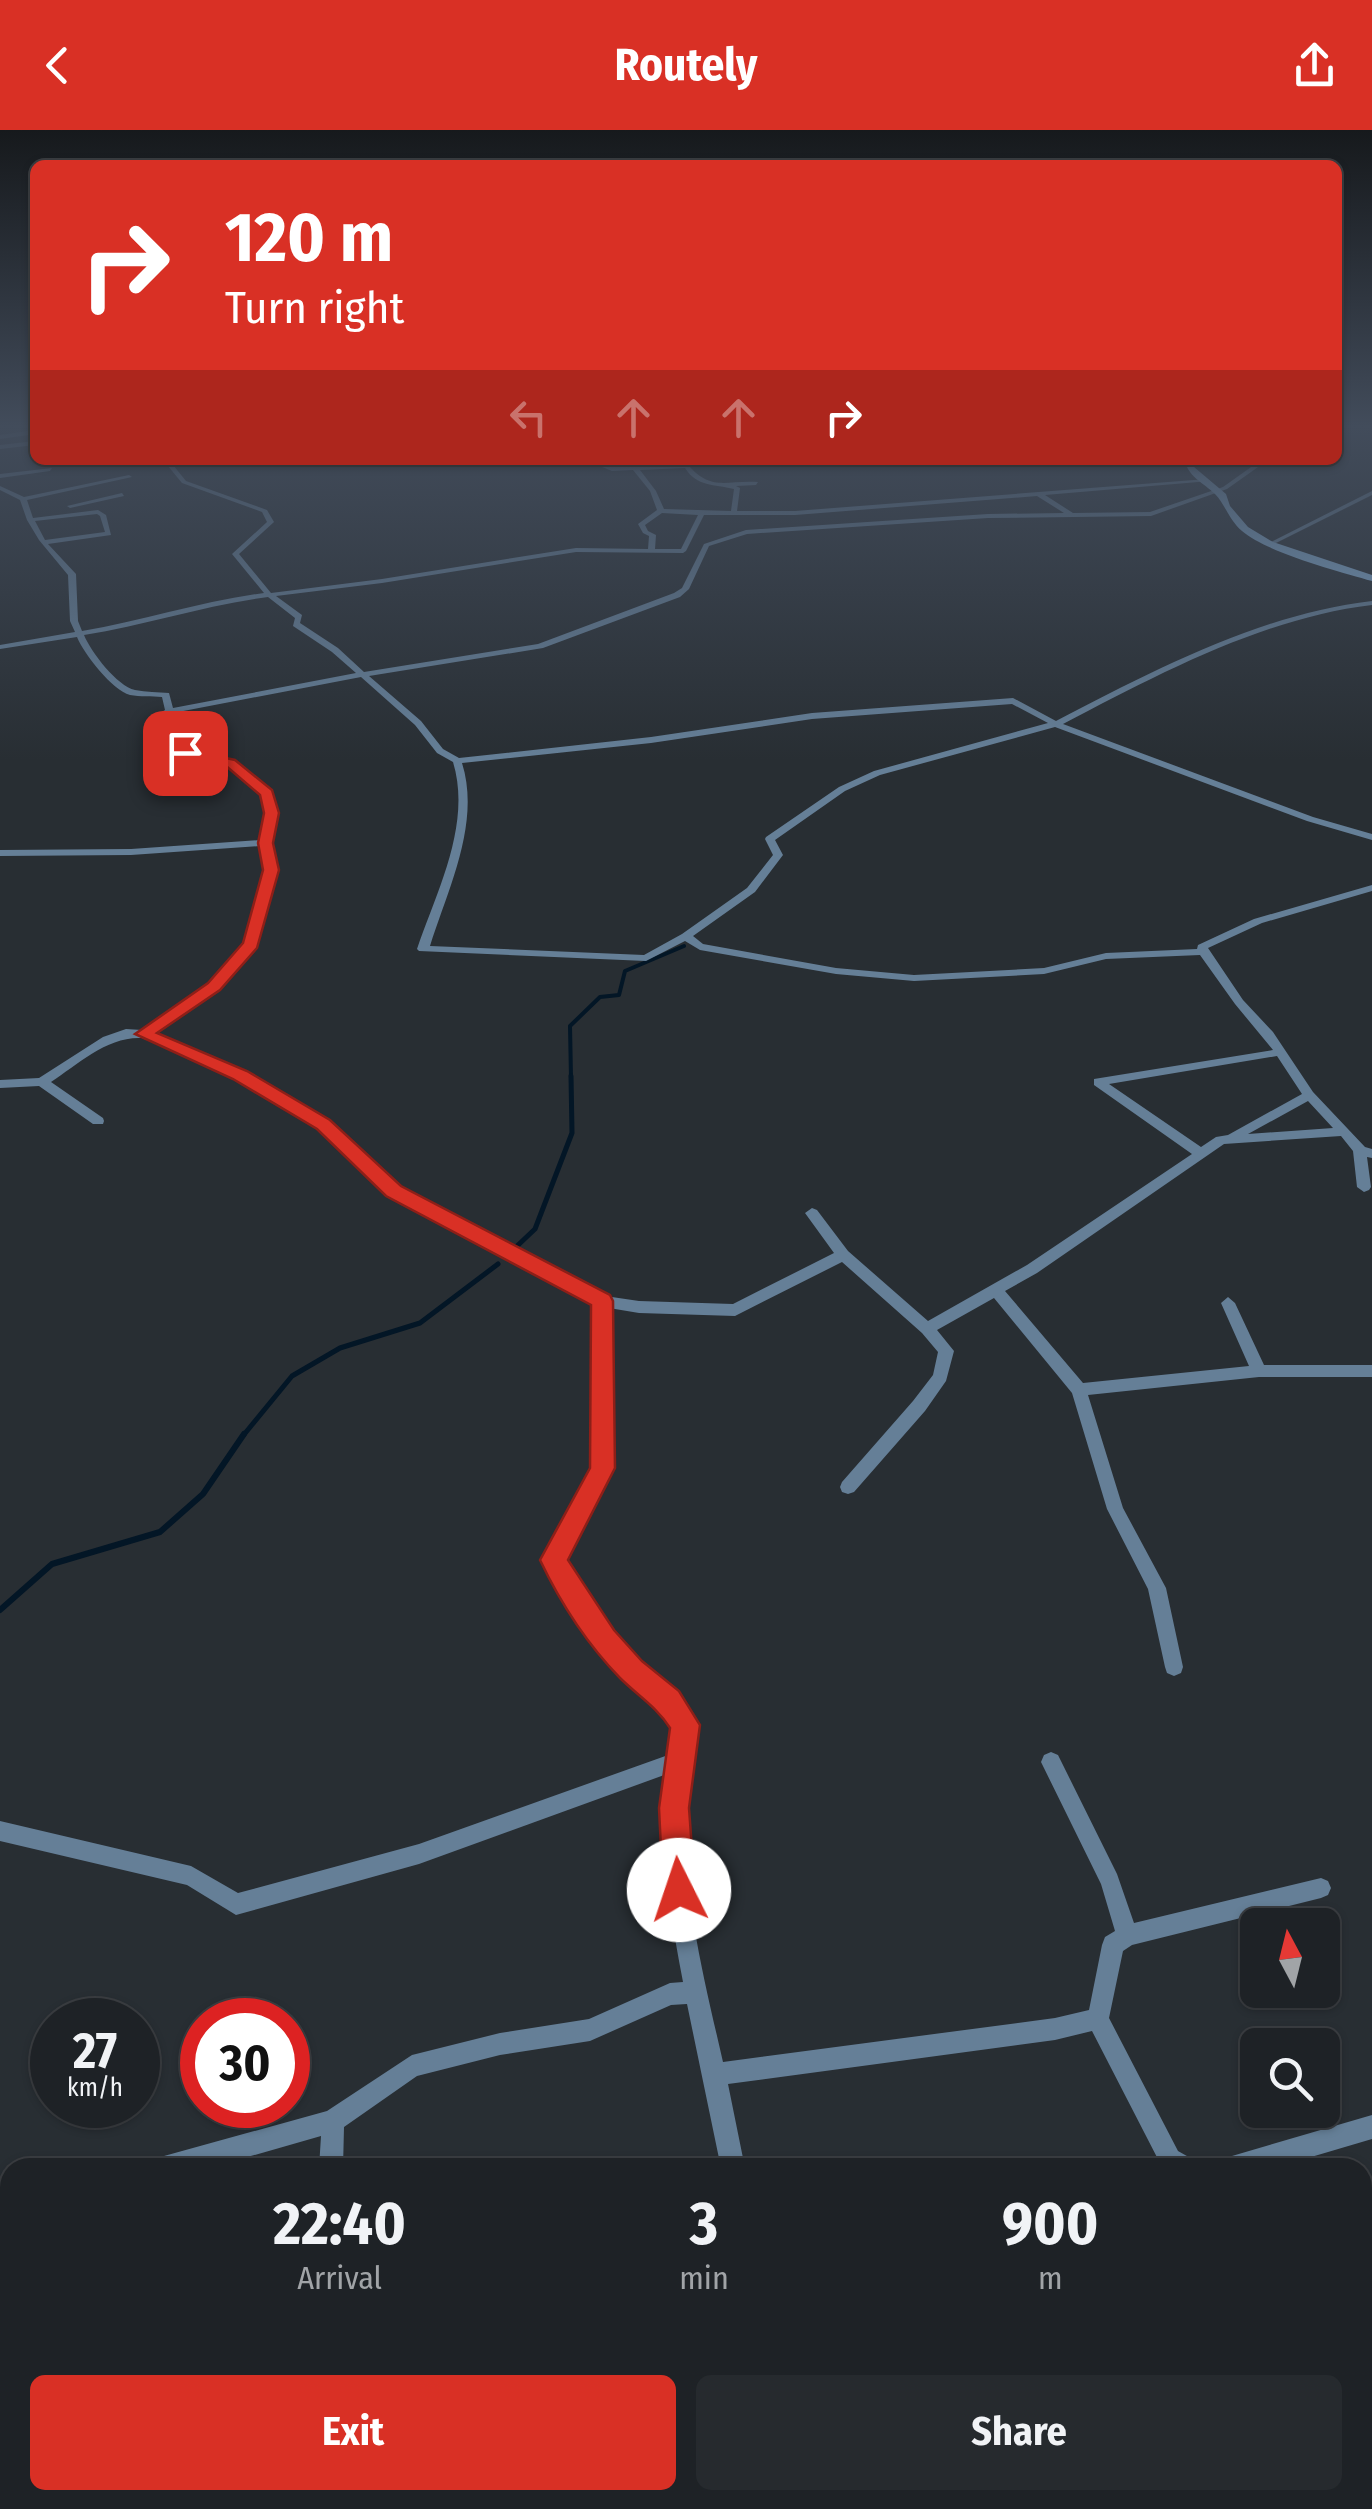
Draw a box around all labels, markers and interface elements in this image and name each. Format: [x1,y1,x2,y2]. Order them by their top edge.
icon: back [30,38,85,93]
text: Routely [614,38,758,92]
icon: share [1287,38,1342,93]
text: 120 m [225,196,393,280]
icon: right [60,200,190,330]
text: Turn right [225,281,404,335]
icon: left [501,390,556,445]
icon: ahead [606,390,661,445]
icon: ahead [711,390,766,445]
icon: right [816,390,871,445]
pin [143,711,228,796]
icon: arrive [158,726,213,781]
position arrow [627,1838,731,1942]
north arrow [1240,1908,1340,2008]
map controls [1240,1908,1340,2128]
speed limit sign: 30 [180,1998,310,2128]
text: 27 [73,2021,117,2081]
button: search [1240,2028,1340,2128]
text: km/h [67,2073,123,2103]
text: 22:40 [273,2188,406,2260]
text: 3 [690,2188,718,2260]
text: 900 [1002,2188,1099,2260]
text: Arrival [297,2259,382,2297]
text: min [679,2259,729,2297]
text: m [1038,2259,1063,2297]
button: Exit [30,2375,676,2490]
button: Share [696,2375,1342,2490]

